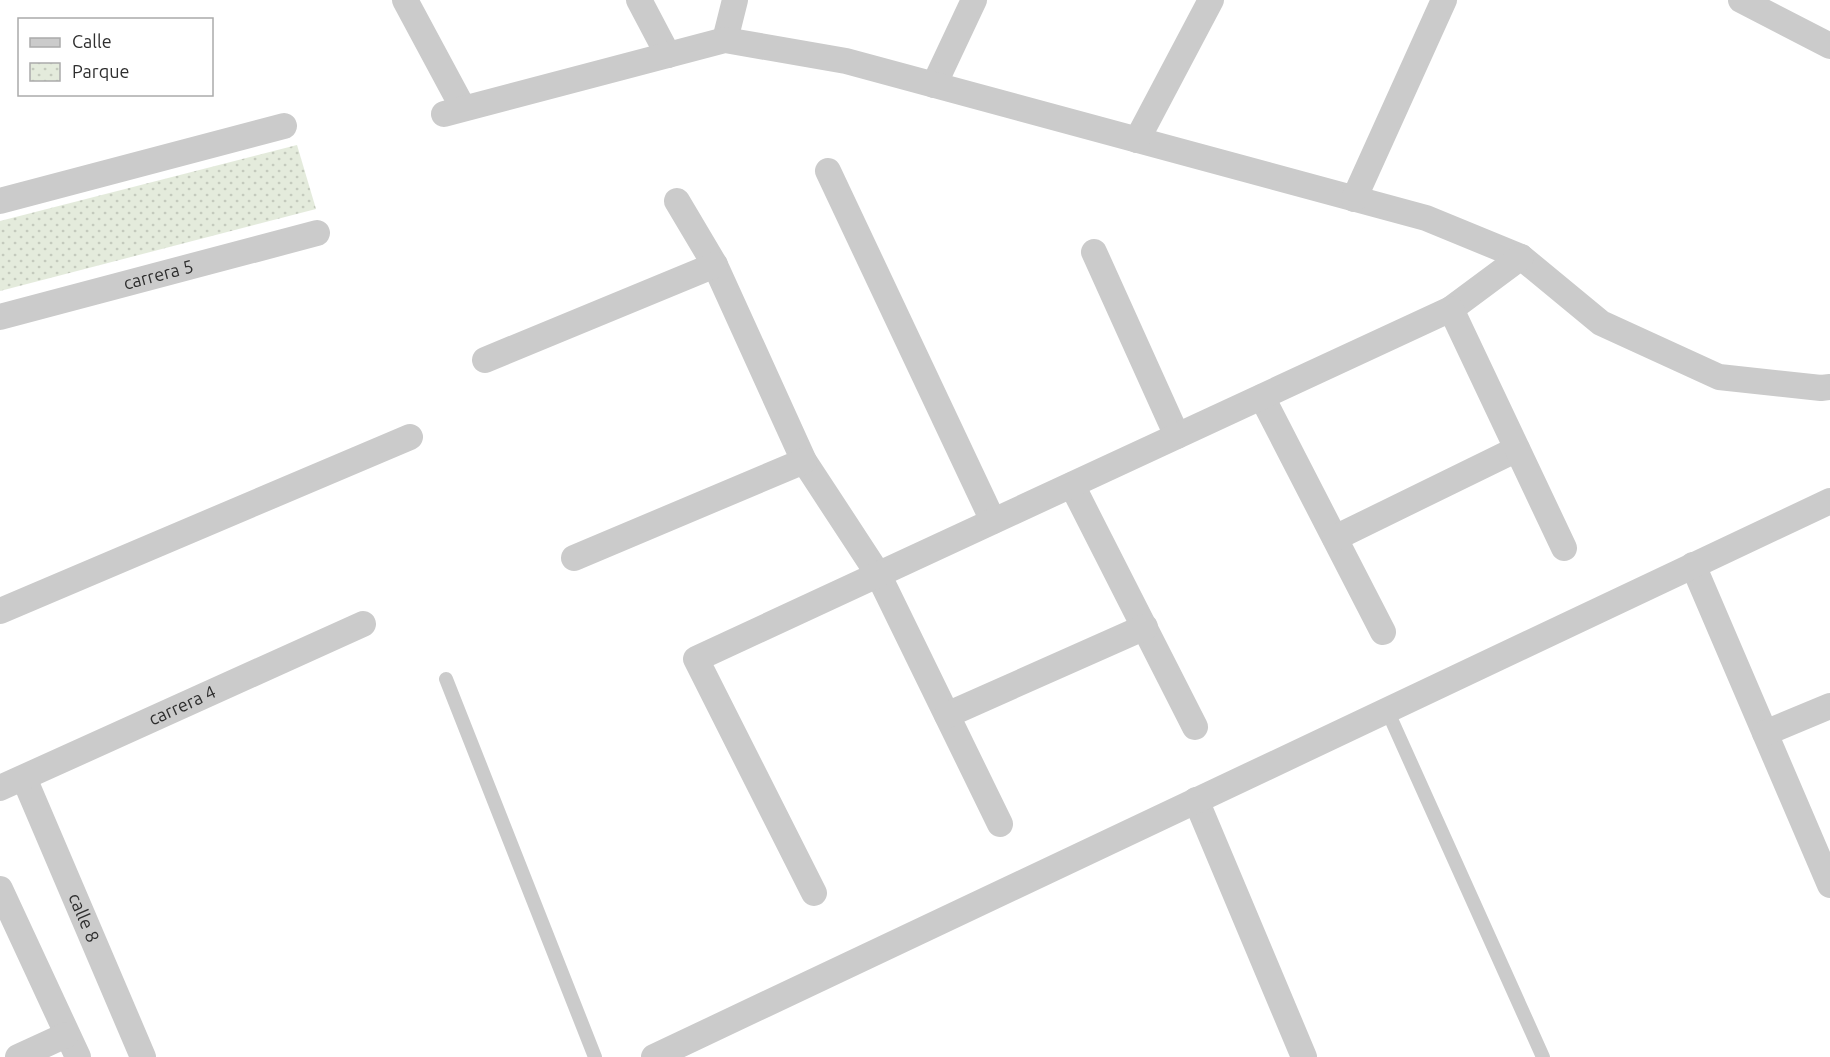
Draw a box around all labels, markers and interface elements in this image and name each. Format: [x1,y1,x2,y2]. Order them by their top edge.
legend [18,18,213,96]
text: Calle [72,31,112,51]
text: Parque [72,61,129,81]
street label: carrera 5 [121,255,195,293]
street label: carrera 4 [145,681,219,729]
street label: calle 8 [65,890,104,945]

